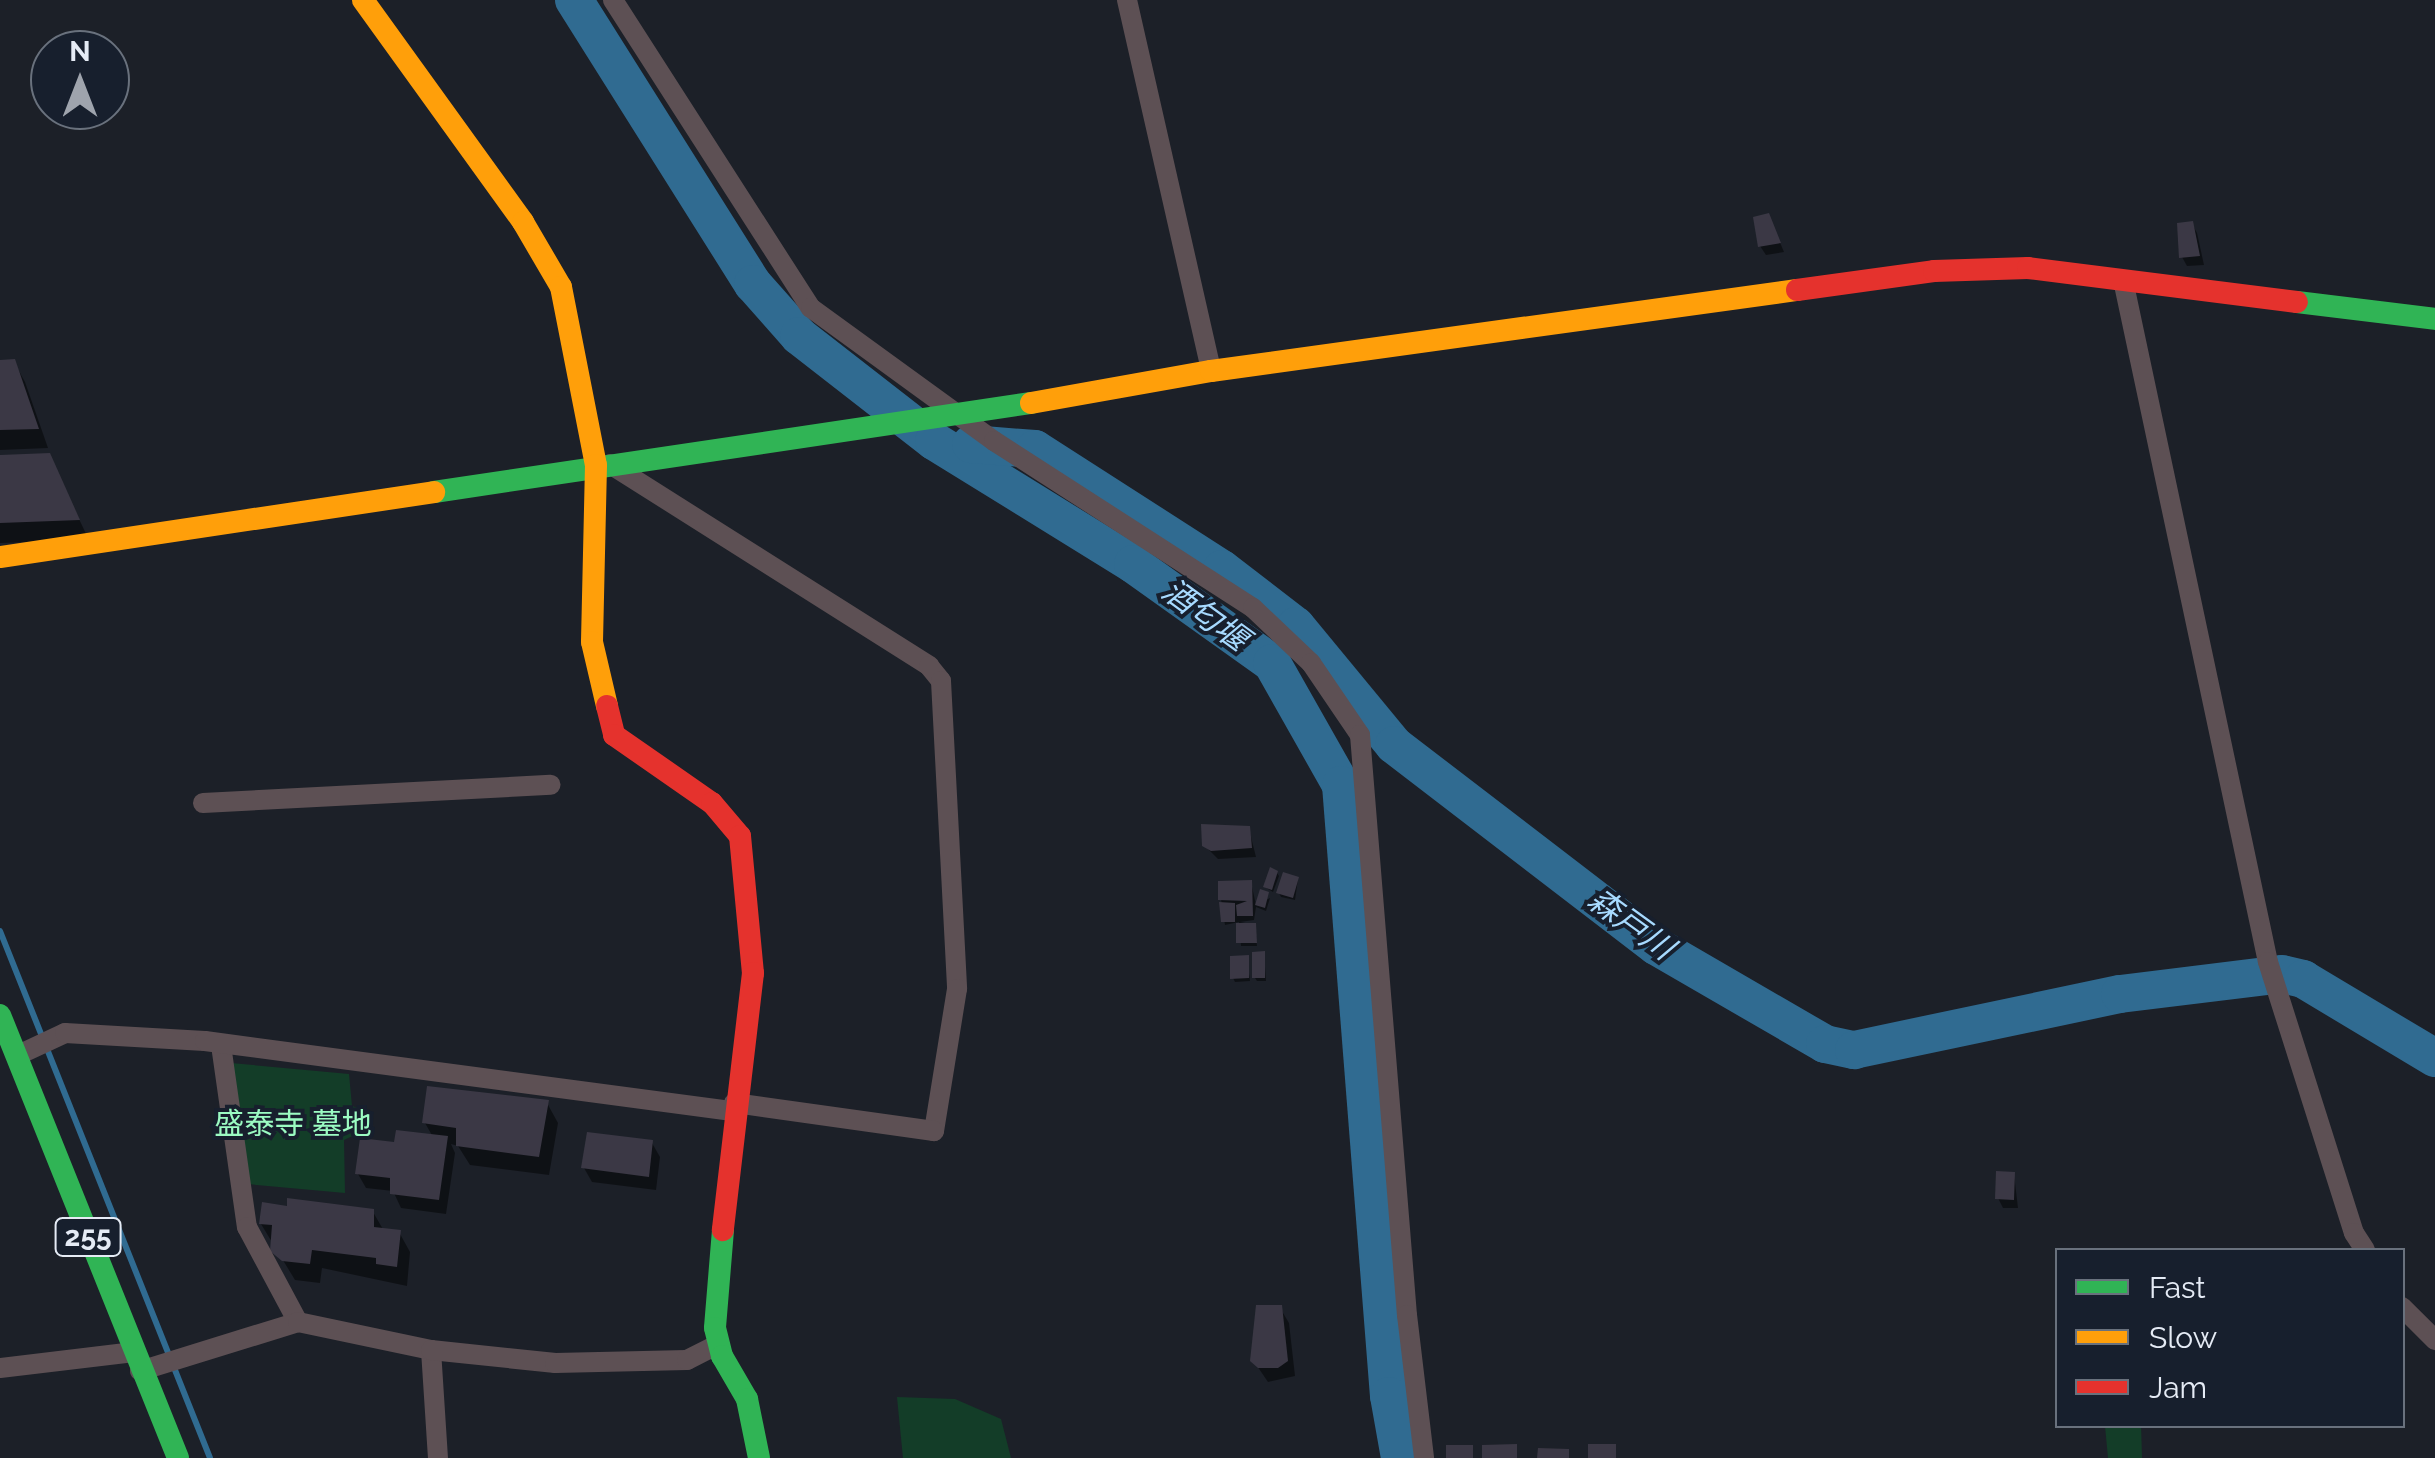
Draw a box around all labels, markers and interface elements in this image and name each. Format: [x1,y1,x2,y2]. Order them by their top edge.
north arrow [30,30,130,130]
text: N [69,35,91,68]
water label: 酒匂堰 [1155,571,1255,659]
water label: 森戸川 [1581,880,1681,968]
park label: 盛泰寺 墓地 [214,1106,372,1142]
road number: 255 [53,1214,123,1260]
legend [2055,1248,2405,1428]
text: Fast [2149,1270,2206,1305]
text: Slow [2149,1320,2217,1355]
text: Jam [2149,1370,2207,1405]

